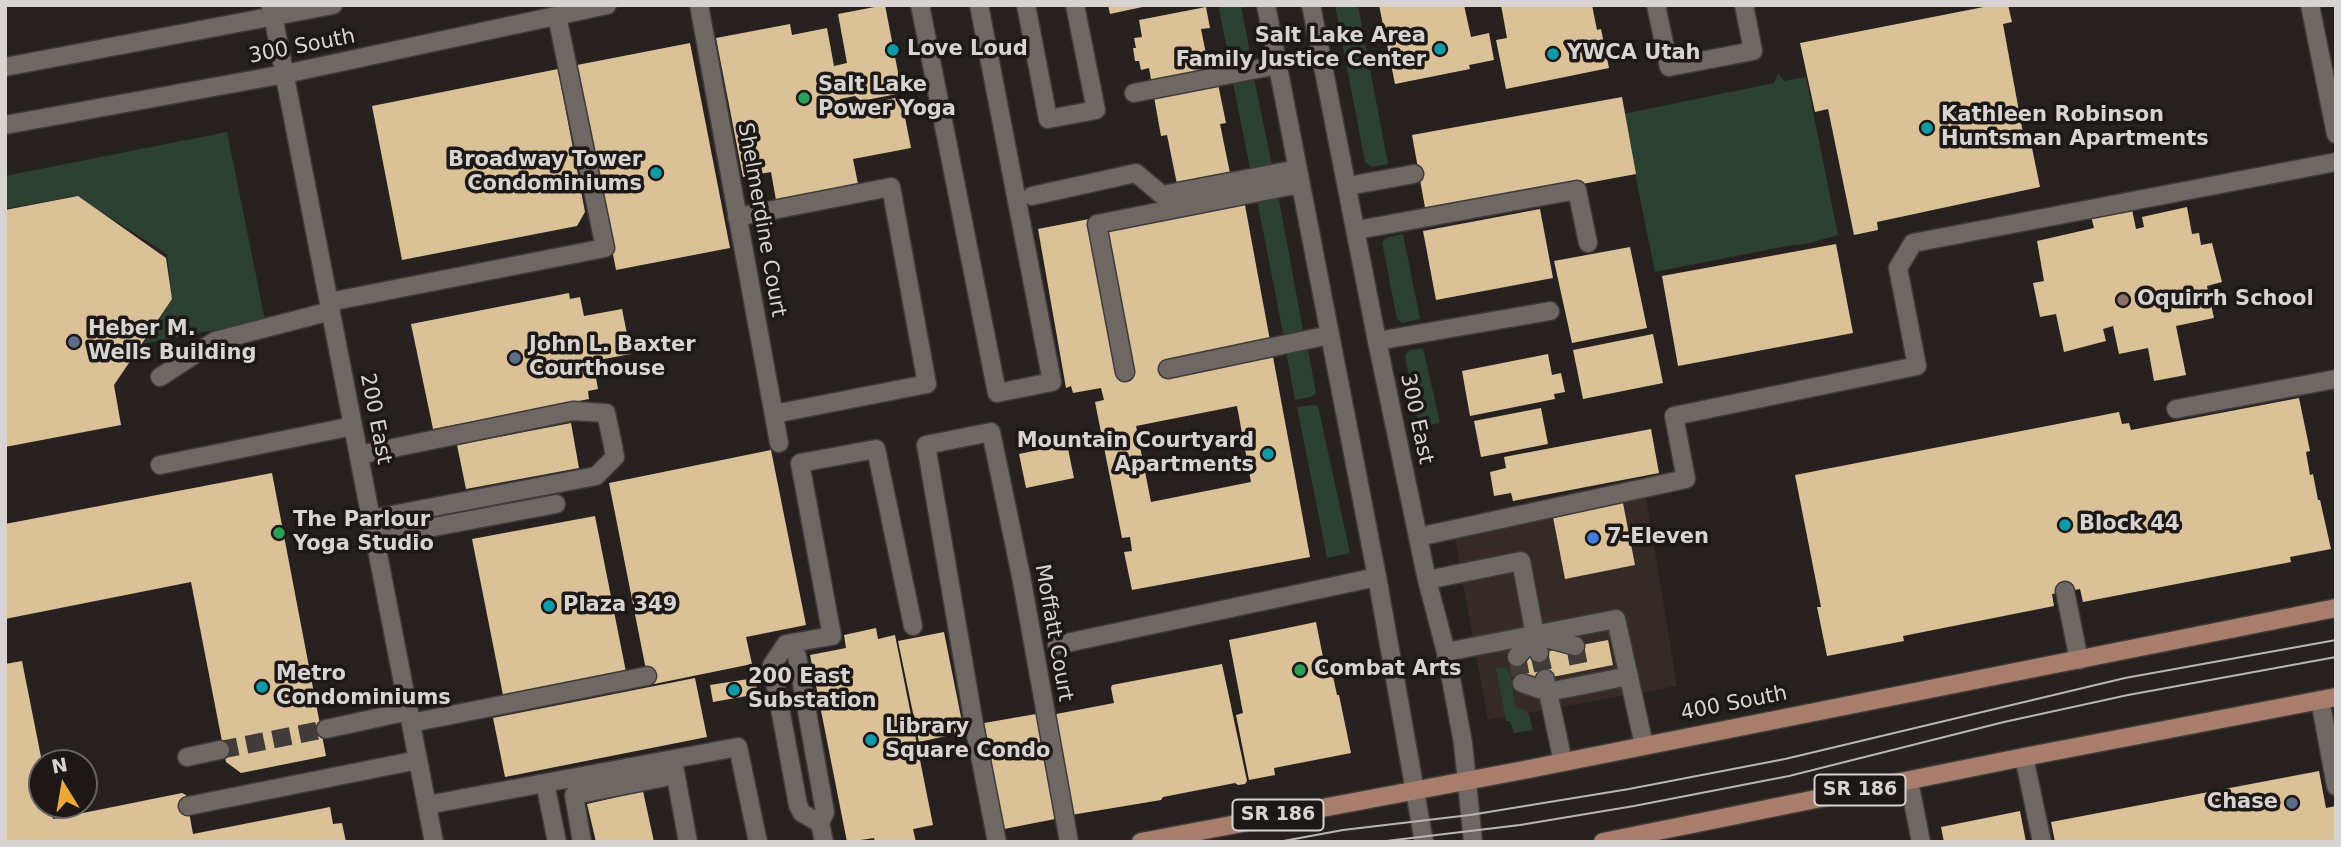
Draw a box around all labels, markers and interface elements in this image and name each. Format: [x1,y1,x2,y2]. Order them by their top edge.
street label: 300 South [247,24,357,70]
place label: Salt Lake Area Family Justice Center [1176,24,1426,74]
place label: Love Loud [907,37,1028,63]
marker: Salt Lake Area Family Justice Center [1432,41,1448,57]
place label: YWCA Utah [1567,41,1701,67]
marker: Love Loud [885,42,901,58]
marker: YWCA Utah [1545,46,1561,62]
place label: Salt Lake Power Yoga [818,73,956,123]
marker: Salt Lake Power Yoga [796,90,812,106]
place label: Kathleen Robinson Huntsman Apartments [1941,103,2209,153]
marker: Kathleen Robinson Huntsman Apartments [1919,120,1935,136]
street label: Shelmerdine Court [732,121,790,319]
place label: Broadway Tower Condominiums [448,148,642,198]
marker: Broadway Tower Condominiums [648,165,664,181]
place label: Oquirrh School [2137,287,2314,313]
marker: Oquirrh School [2115,292,2131,308]
place label: Heber M. Wells Building [88,317,256,367]
place label: John L. Baxter Courthouse [529,333,695,383]
marker: Heber M. Wells Building [66,334,82,350]
marker: John L. Baxter Courthouse [507,350,523,366]
street label: 200 East [354,371,396,467]
street label: 300 East [1394,371,1438,467]
place label: Mountain Courtyard Apartments [1017,429,1254,479]
marker: Mountain Courtyard Apartments [1260,446,1276,462]
place label: The Parlour Yoga Studio [293,508,434,558]
place label: Block 44 [2079,512,2180,538]
marker: Block 44 [2057,517,2073,533]
marker: The Parlour Yoga Studio [271,525,287,541]
place label: 7-Eleven [1607,525,1709,551]
marker: 7-Eleven [1585,530,1601,546]
street label: Moffatt Court [1029,562,1077,704]
place label: Plaza 349 [563,593,677,619]
marker: Plaza 349 [541,598,557,614]
place label: Combat Arts [1314,657,1461,683]
place label: Metro Condominiums [276,662,451,712]
marker: Combat Arts [1292,662,1308,678]
place label: 200 East Substation [748,665,876,715]
marker: Metro Condominiums [254,679,270,695]
street label: 400 South [1679,681,1789,727]
marker: 200 East Substation [726,682,742,698]
place label: Library Square Condo [885,715,1050,765]
marker: Library Square Condo [863,732,879,748]
north arrow [28,749,98,819]
text: N [49,753,69,778]
road number: SR 186 [1814,775,1906,806]
place label: Chase [2207,790,2278,816]
marker: Chase [2284,795,2300,811]
road number: SR 186 [1232,800,1324,830]

